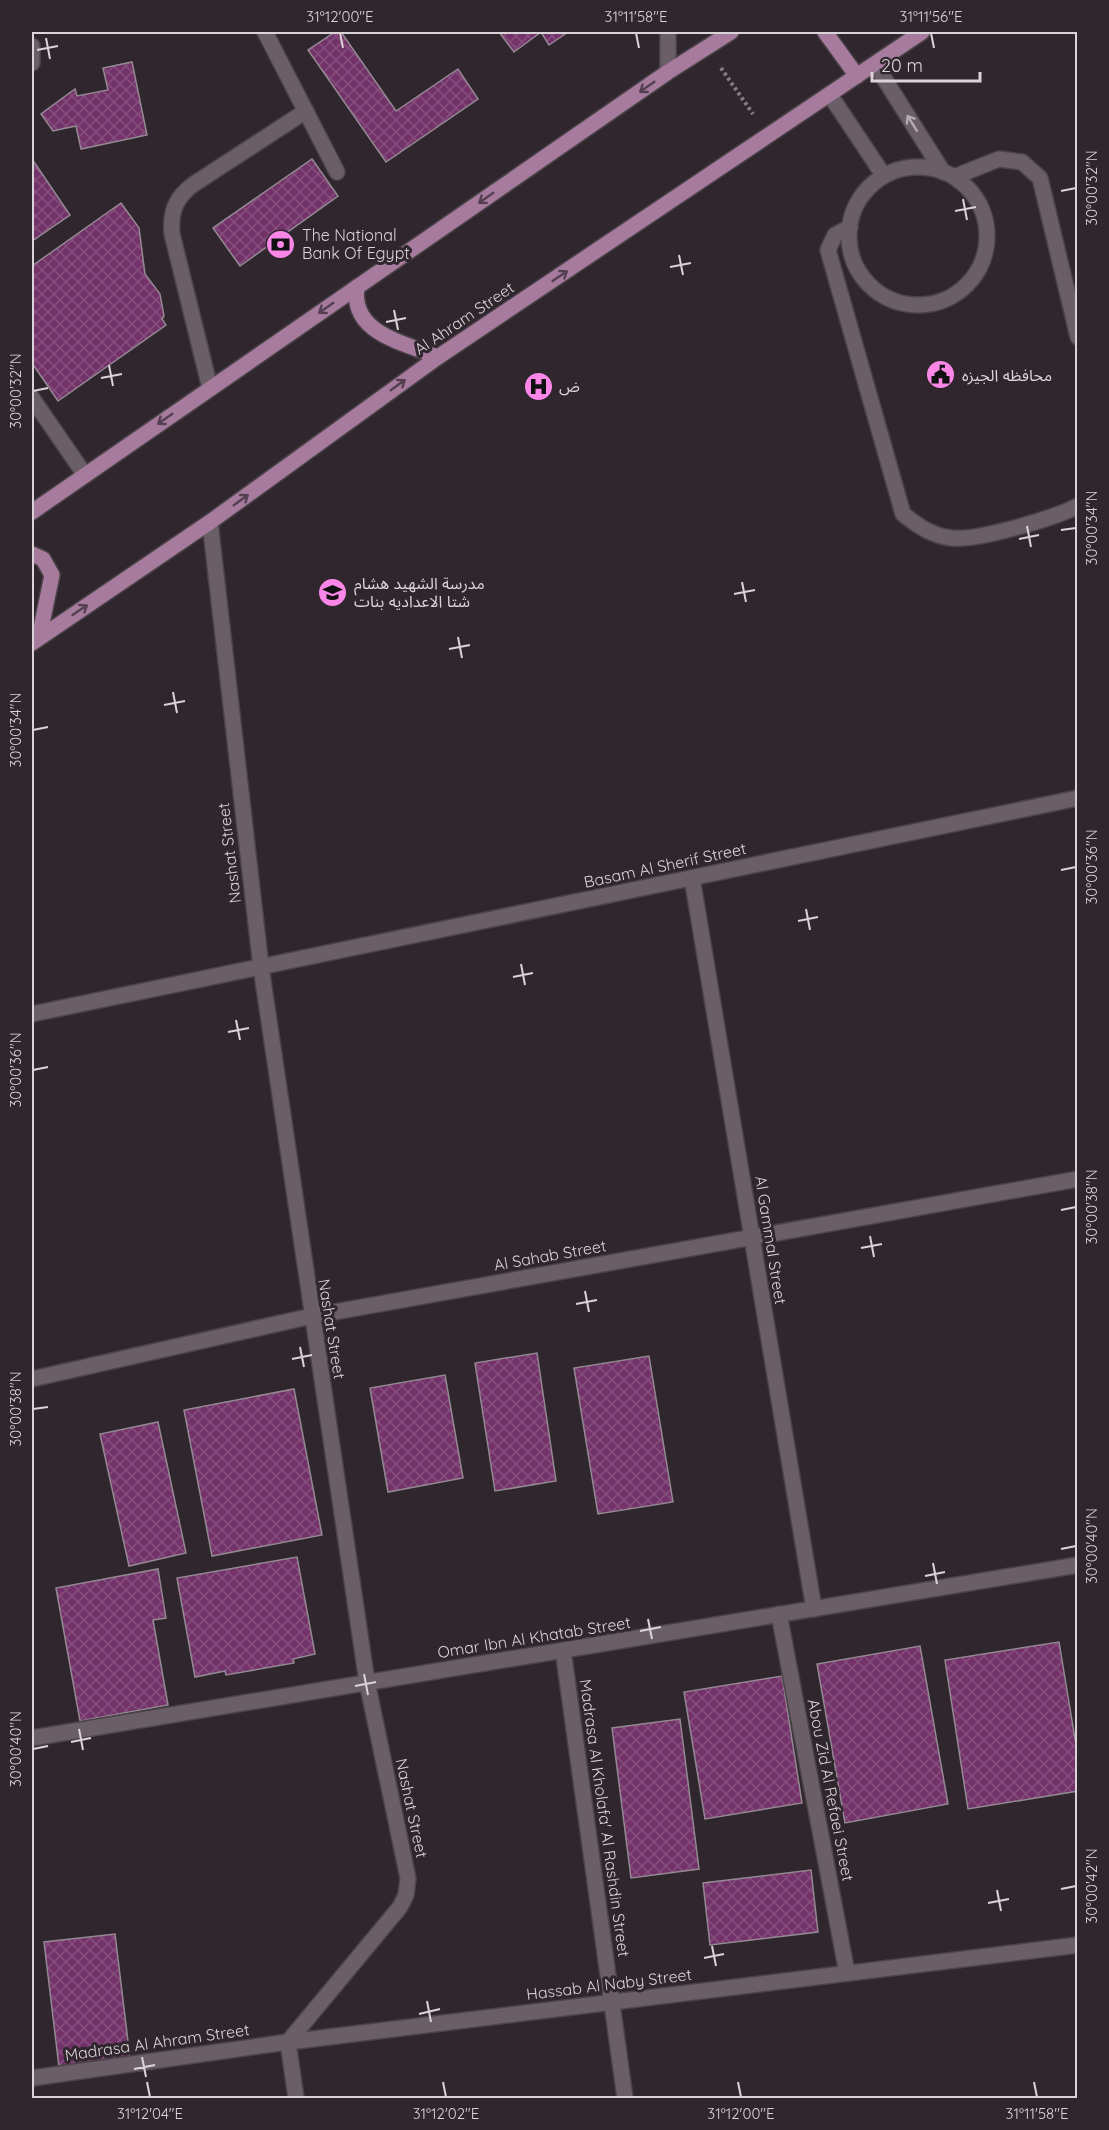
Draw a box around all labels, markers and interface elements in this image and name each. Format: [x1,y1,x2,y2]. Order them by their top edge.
text: 31°12'00"E [306,7,374,26]
text: 31°11'58"E [605,7,667,26]
text: 31°11'56"E [900,7,962,26]
scale bar [872,45,980,83]
text: 20 m [881,54,923,77]
one-way arrow [639,81,655,93]
one-way arrow [905,114,918,131]
text: 30°00'32"N [1082,150,1101,226]
one-way arrow [478,191,495,204]
place label: The National Bank Of Egypt [302,225,410,263]
bank icon: The National Bank Of Egypt [265,228,297,260]
one-way arrow [551,270,567,282]
street label: Al Ahram Street [410,277,518,359]
one-way arrow [318,302,334,314]
text: 30°00'32"N [6,353,25,429]
public building icon: محافظه الجيزه [925,359,957,391]
place label: محافظه الجيزه [962,365,1052,385]
hospital icon: ض [522,370,554,402]
place label: ض [559,376,580,396]
one-way arrow [390,379,406,392]
one-way arrow [158,413,174,425]
text: 30°00'34"N [1082,491,1101,565]
one-way arrow [232,494,248,506]
place label: مدرسة الشهيد هشام شتا الاعداديه بنات [354,573,485,611]
school or university icon: مدرسة الشهيد هشام شتا الاعداديه بنات [317,576,349,608]
one-way arrow [71,604,87,616]
text: 30°00'34"N [6,693,25,767]
street label: Nashat Street [213,802,245,904]
text: 30°00'36"N [1082,829,1101,905]
street label: Basam Al Sherif Street [582,838,748,892]
text: 30°00'36"N [6,1032,25,1108]
text: 30°00'38"N [1082,1169,1101,1245]
street label: Al Gammal Street [751,1174,791,1306]
street label: Al Sahab Street [492,1235,608,1275]
street label: Nashat Street [314,1277,350,1381]
text: 30°00'38"N [6,1371,25,1447]
text: 30°00'40"N [1082,1508,1101,1584]
street label: Omar Ibn Al Khatab Street [436,1612,632,1662]
street label: Madrasa Al Kholafa' Al Rashdin Street [576,1678,634,1958]
street label: Abou Zid Al Refaei Street [804,1697,858,1883]
text: 30°00'40"N [6,1711,25,1787]
street label: Nashat Street [392,1756,432,1860]
text: 30°00'42"N [1082,1848,1101,1924]
street label: Hassab Al Naby Street [525,1964,693,2004]
street label: Madrasa Al Ahram Street [63,2019,251,2065]
text: 31°12'04"E [117,2104,183,2123]
text: 31°12'02"E [413,2104,479,2123]
text: 31°12'00"E [707,2104,775,2123]
text: 31°11'58"E [1006,2104,1068,2123]

